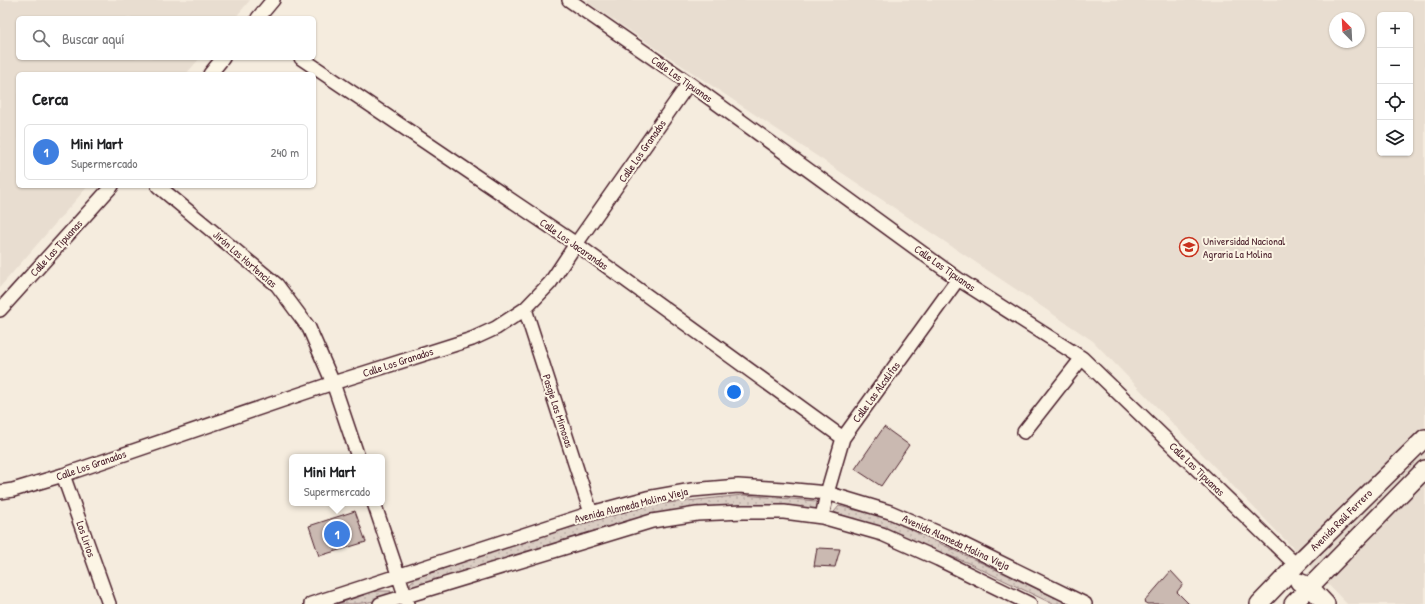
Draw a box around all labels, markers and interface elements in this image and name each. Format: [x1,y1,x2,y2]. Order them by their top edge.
north arrow [1329,12,1365,48]
map controls [1377,12,1413,156]
button: + [1377,12,1413,48]
search box [16,16,316,60]
icon: search [30,27,52,49]
text: Buscar aquí [62,28,125,49]
button: − [1377,48,1413,84]
street label: Calle Las Tipuanas [649,53,715,105]
button: locate [1377,84,1413,120]
text: Cerca [32,87,68,110]
street label: Calle Los Granados [615,117,669,185]
button: layers [1377,120,1413,156]
text: Mini Mart [71,133,123,154]
text: 1 [44,143,48,161]
text: 240 m [270,143,299,161]
text: Supermercado [71,154,137,172]
street label: Calle Los Jacarandas [537,215,611,273]
street label: Calle Las Tipuanas [27,217,85,279]
street label: Jirón Las Hortencias [210,227,280,291]
place label: Universidad Nacional Agraria La Molina [1203,234,1285,261]
school or university icon: Universidad Nacional Agraria La Molina [1178,236,1200,258]
street label: Calle Las Tipuanas [912,242,978,294]
street label: Calle Los Granados [361,344,435,380]
street label: Calle Las Alcalifas [849,359,903,425]
street label: Pasaje Las Mimosas [540,372,576,450]
your location [724,382,744,402]
street label: Calle Las Tipuanas [1166,439,1228,499]
street label: Calle Los Granados [54,446,128,484]
popup [289,454,385,506]
text: Mini Mart [304,461,355,482]
text: Supermercado [304,482,370,500]
street label: Avenida Alameda Molina Vieja [573,484,690,526]
street label: Avenida Raúl Ferrero [1307,486,1375,554]
street label: Avenida Alameda Molina Vieja [900,511,1012,573]
street label: Los Lirios [73,519,99,559]
pin: 1 [324,519,350,549]

